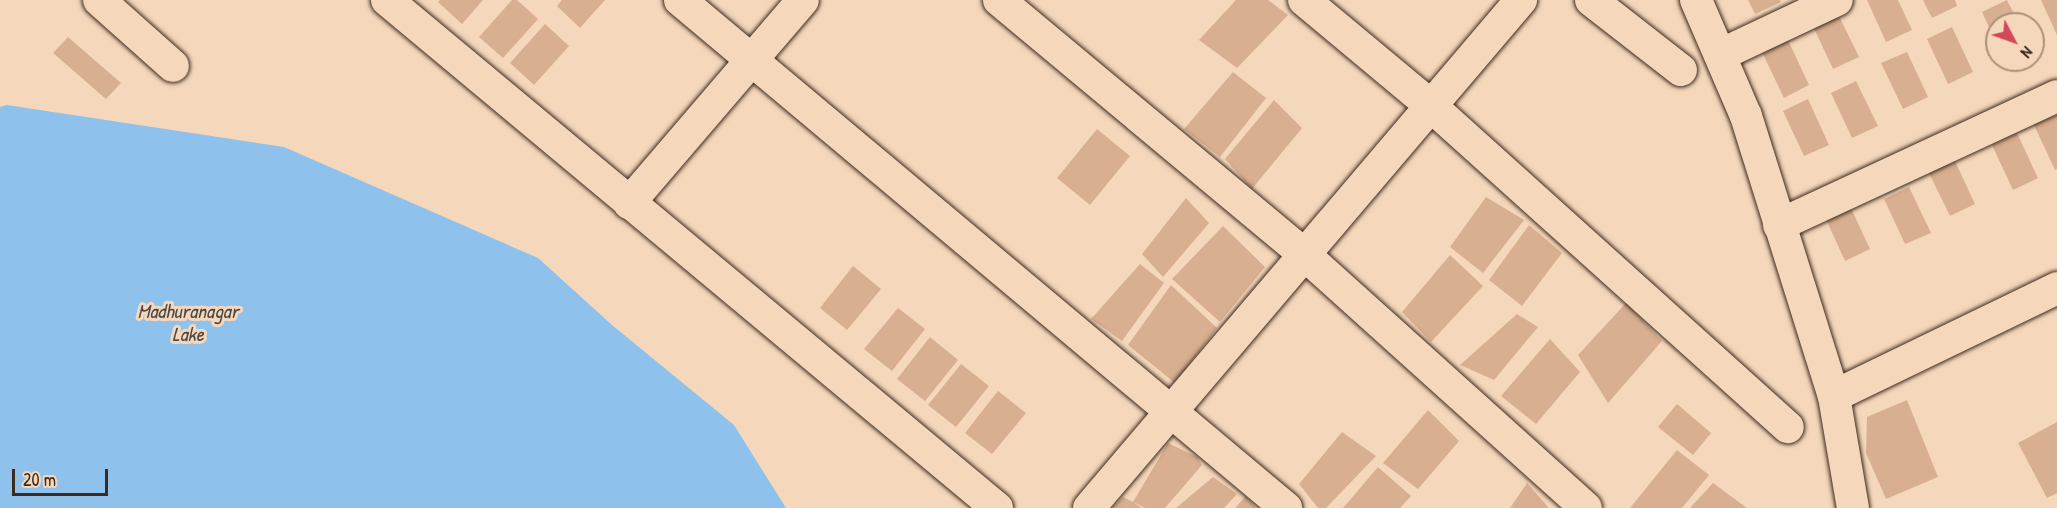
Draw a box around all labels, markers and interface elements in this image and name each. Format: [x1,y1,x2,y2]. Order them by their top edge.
north arrow [1985,12,2045,72]
text: N [2016,42,2038,63]
water label: Madhuranagar Lake [138,298,238,345]
scale bar [15,457,111,495]
text: 20 m [23,467,56,492]

